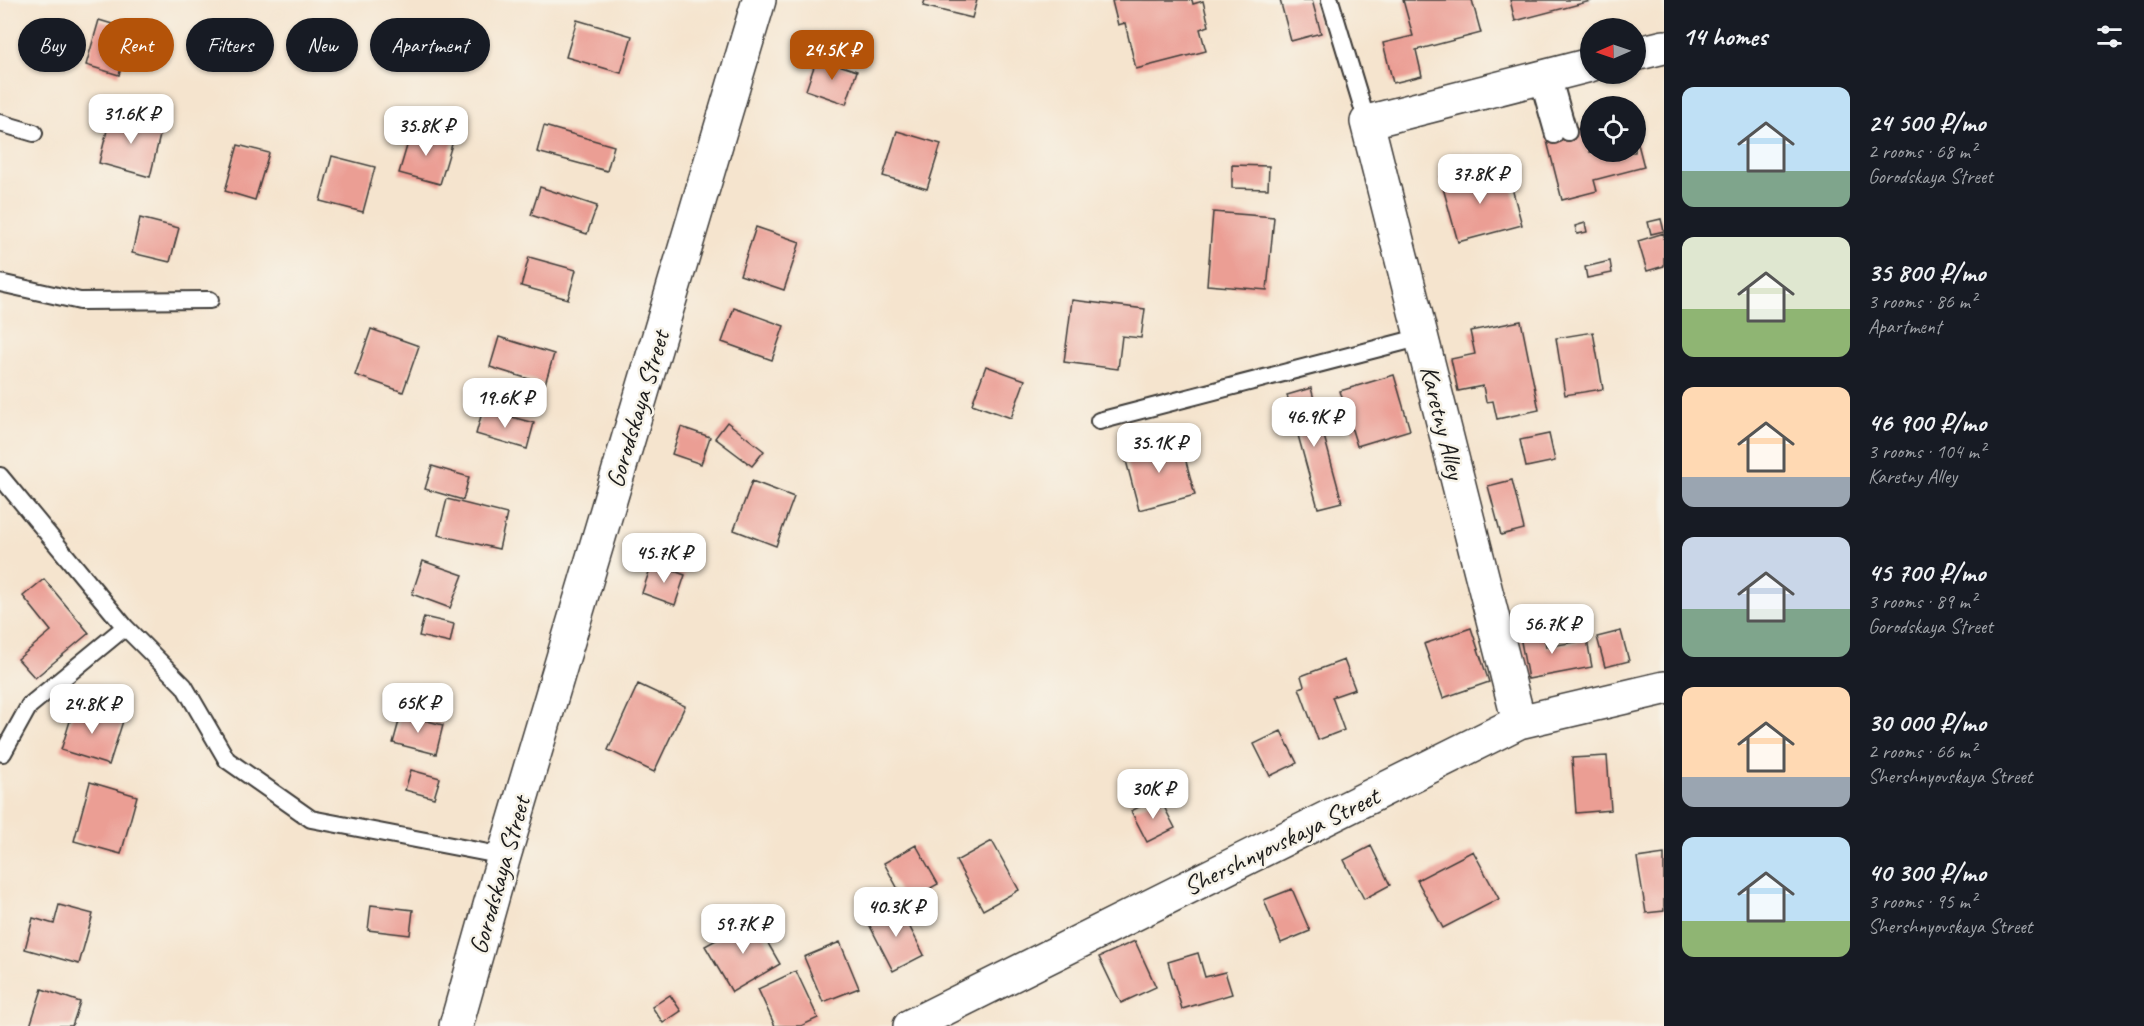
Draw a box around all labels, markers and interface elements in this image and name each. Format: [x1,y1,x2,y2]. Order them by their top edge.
chip: Buy [18,18,86,72]
chip: Rent [98,18,174,72]
chip: Filters [186,18,274,72]
chip: New [286,18,358,72]
chip: Apartment [370,18,490,72]
north arrow [1580,18,1646,84]
map controls [1580,18,1646,162]
text: 14 homes [1682,20,1767,53]
icon: filters [2093,20,2126,53]
pin: 24.5K ₽ [777,30,887,81]
text: 24.5K ₽ [804,37,860,62]
pin: 31.6K ₽ [76,94,186,145]
button: locate [1580,96,1646,162]
text: 31.6K ₽ [103,101,159,126]
pin: 35.8K ₽ [371,106,481,157]
text: 24 500 ₽/mo [1868,106,1985,139]
icon: home [1730,111,1802,183]
text: 35.8K ₽ [398,113,454,138]
text: 2 rooms · 68 m² [1868,139,1976,164]
pin: 37.8K ₽ [1425,154,1535,205]
text: 37.8K ₽ [1452,161,1508,186]
text: Gorodskaya Street [1868,164,1993,189]
text: 35 800 ₽/mo [1868,256,1985,289]
icon: home [1730,261,1802,333]
text: 3 rooms · 86 m² [1868,289,1976,314]
text: Apartment [1868,314,1941,339]
street label: Gorodskaya Street [598,324,678,492]
street label: Karetny Alley [1413,362,1473,484]
pin: 19.6K ₽ [450,378,560,429]
text: 19.6K ₽ [477,385,533,410]
pin: 46.9K ₽ [1259,397,1369,448]
text: 46.9K ₽ [1286,404,1342,429]
text: 46 900 ₽/mo [1868,406,1986,439]
icon: home [1730,411,1802,483]
pin: 35.1K ₽ [1104,423,1214,474]
text: 35.1K ₽ [1131,430,1187,455]
text: 3 rooms · 104 m² [1868,439,1985,464]
text: Karetny Alley [1868,464,1957,489]
pin: 45.7K ₽ [609,533,719,584]
text: 45.7K ₽ [636,540,692,565]
text: 45 700 ₽/mo [1868,556,1985,589]
icon: home [1730,561,1802,633]
text: 3 rooms · 89 m² [1868,589,1976,614]
pin: 56.7K ₽ [1497,604,1607,655]
text: 56.7K ₽ [1524,611,1580,636]
text: Gorodskaya Street [1868,614,1993,639]
pin: 65K ₽ [376,683,460,734]
pin: 24.8K ₽ [37,684,147,735]
text: 65K ₽ [396,690,440,715]
text: 24.8K ₽ [64,691,120,716]
text: 30 000 ₽/mo [1868,706,1986,739]
icon: home [1730,711,1802,783]
text: 2 rooms · 66 m² [1868,739,1976,764]
text: Shershnyovskaya Street [1868,764,2032,789]
pin: 30K ₽ [1111,769,1195,820]
text: 30K ₽ [1131,776,1175,801]
street label: Shershnyovskaya Street [1178,779,1387,903]
street label: Gorodskaya Street [461,790,538,958]
text: 40 300 ₽/mo [1868,856,1986,889]
icon: home [1730,861,1802,933]
pin: 40.3K ₽ [841,887,951,938]
text: 3 rooms · 95 m² [1868,889,1976,914]
text: 40.3K ₽ [868,894,924,919]
pin: 59.7K ₽ [688,904,798,955]
text: 59.7K ₽ [715,911,771,936]
text: Shershnyovskaya Street [1868,914,2032,939]

